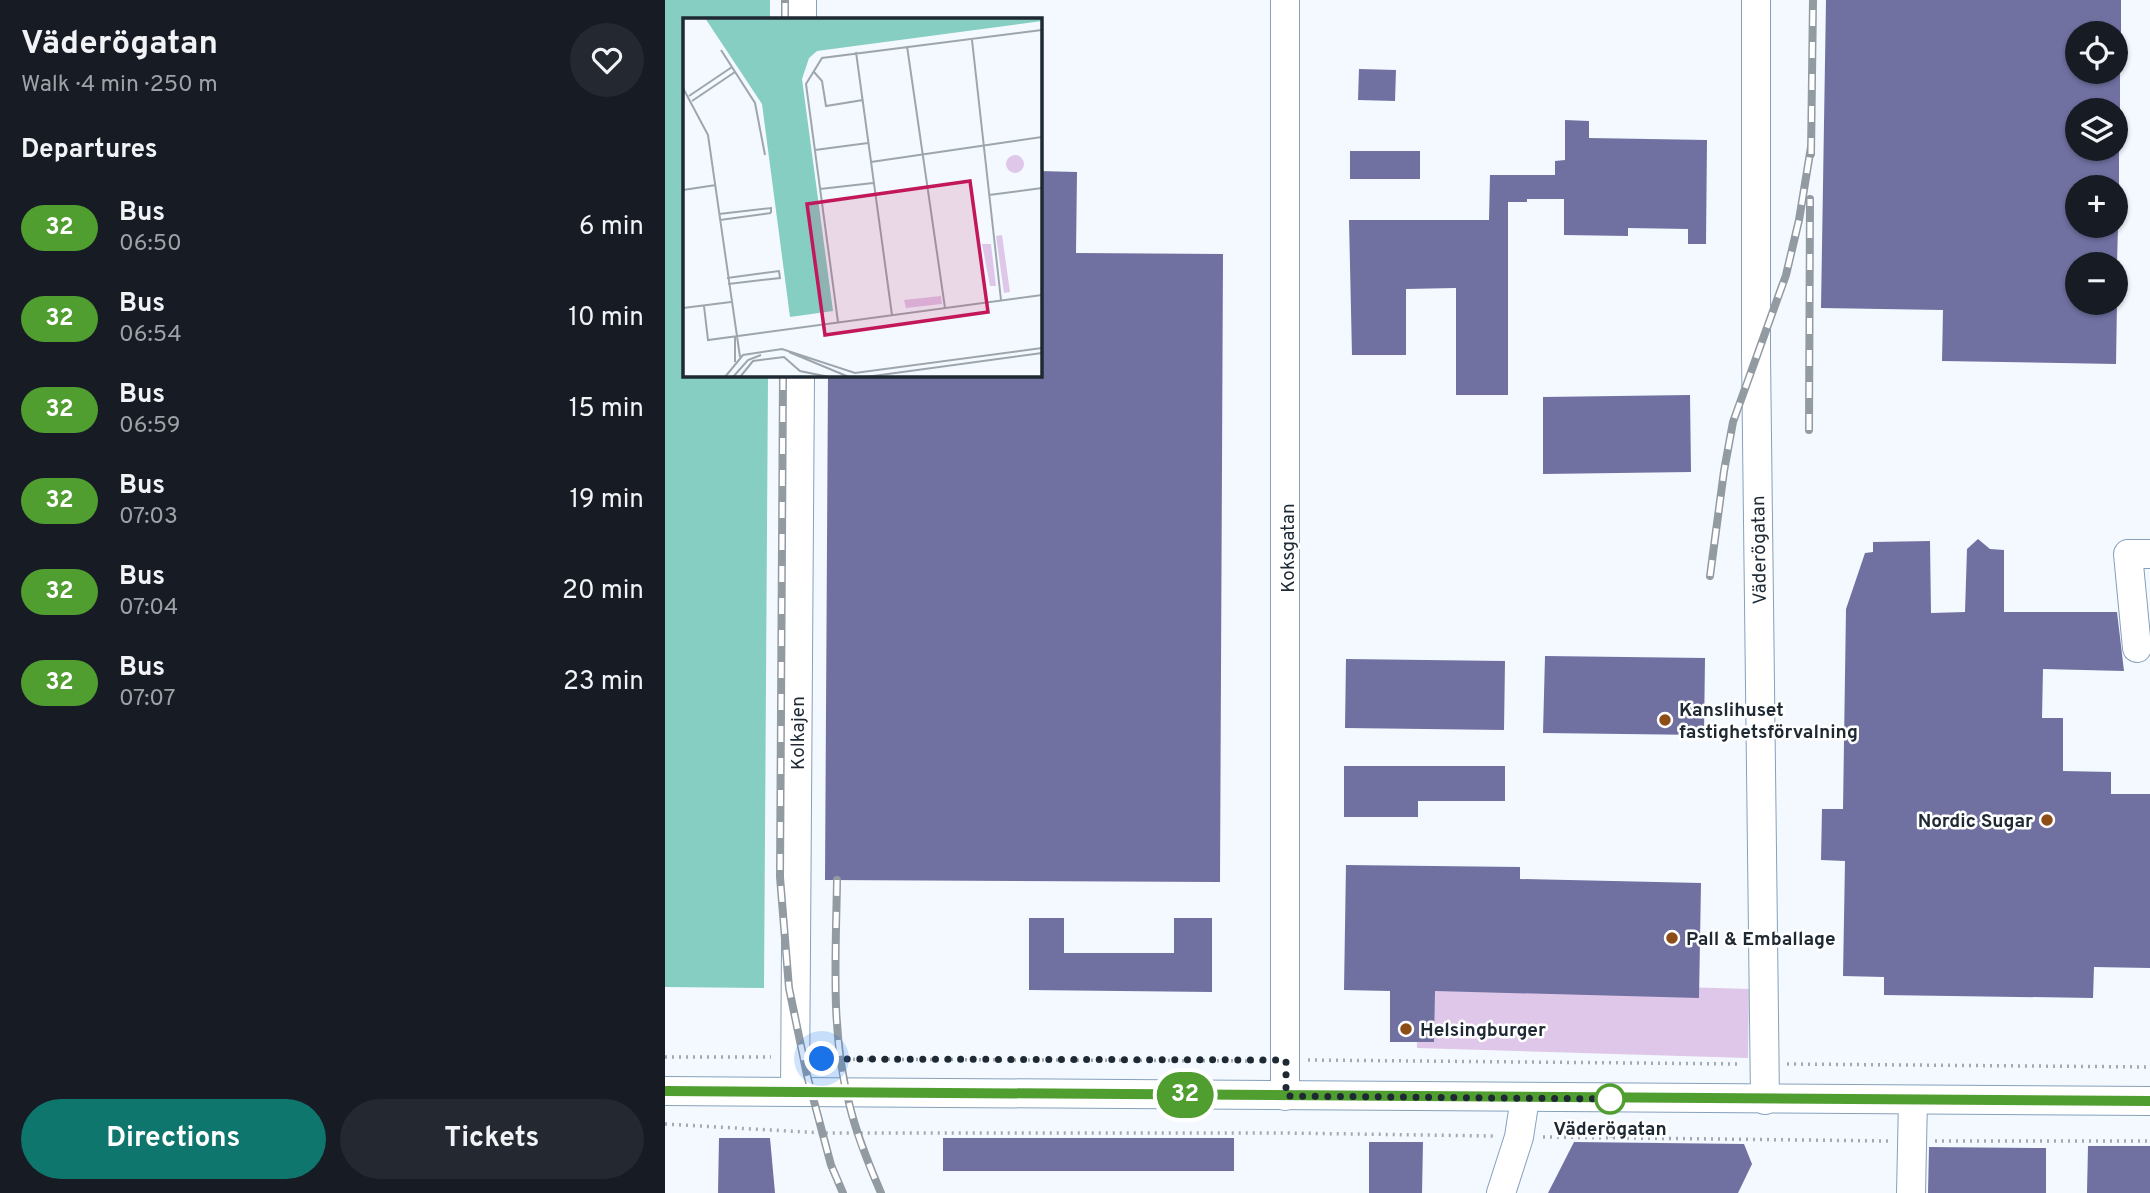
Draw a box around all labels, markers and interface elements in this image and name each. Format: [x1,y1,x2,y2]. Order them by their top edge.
inset map [683,18,1041,376]
map controls [2065,21,2128,315]
button: locate [2065,21,2128,84]
button: heart [570,23,644,97]
text: Väderögatan [21,24,218,66]
text: Walk · 4 min · 250 m [21,71,218,100]
button: layers [2065,98,2128,161]
text: Departures [21,134,158,167]
button: + [2065,175,2128,238]
text: Bus [119,197,165,230]
text: 6 min [579,211,644,244]
text: 32 [45,213,74,243]
text: 06:50 [119,230,182,259]
button: − [2065,252,2128,315]
text: Bus [119,288,165,321]
text: 10 min [568,302,644,335]
text: 32 [45,304,74,334]
text: 06:54 [119,321,182,350]
text: Bus [119,379,165,412]
text: 15 min [569,393,644,426]
text: 32 [45,395,74,425]
text: 06:59 [119,412,180,441]
text: Bus [119,470,165,503]
text: 19 min [569,484,644,517]
text: 32 [45,486,74,516]
street label: Väderögatan [1747,495,1773,605]
text: 07:03 [119,503,178,532]
street label: Koksgatan [1277,503,1301,593]
text: Bus [119,561,165,594]
text: 20 min [562,575,644,608]
text: 32 [45,577,74,607]
text: 07:04 [119,594,178,623]
text: Bus [119,652,165,685]
text: 23 min [563,666,644,699]
text: 32 [45,668,74,698]
text: 07:07 [119,685,175,714]
street label: Kolkajen [787,696,811,770]
place label: Kanslihuset fastighetsförvalning [1679,699,1858,745]
marker: Kanslihuset fastighetsförvalning [1657,712,1673,728]
place label: Nordic Sugar [1918,810,2033,834]
marker: Nordic Sugar [2039,812,2055,828]
place label: Pall & Emballage [1686,928,1835,952]
marker: Pall & Emballage [1664,930,1680,946]
place label: Helsingburger [1420,1019,1546,1043]
marker: Helsingburger [1398,1021,1414,1037]
your location [804,1041,839,1076]
line badge: 32 [1154,1072,1217,1118]
text: 32 [1171,1080,1199,1110]
marker: Väderögatan [1595,1084,1625,1114]
button: Directions [21,1099,326,1179]
button: Tickets [340,1099,644,1179]
place label: Väderögatan [1553,1118,1667,1142]

